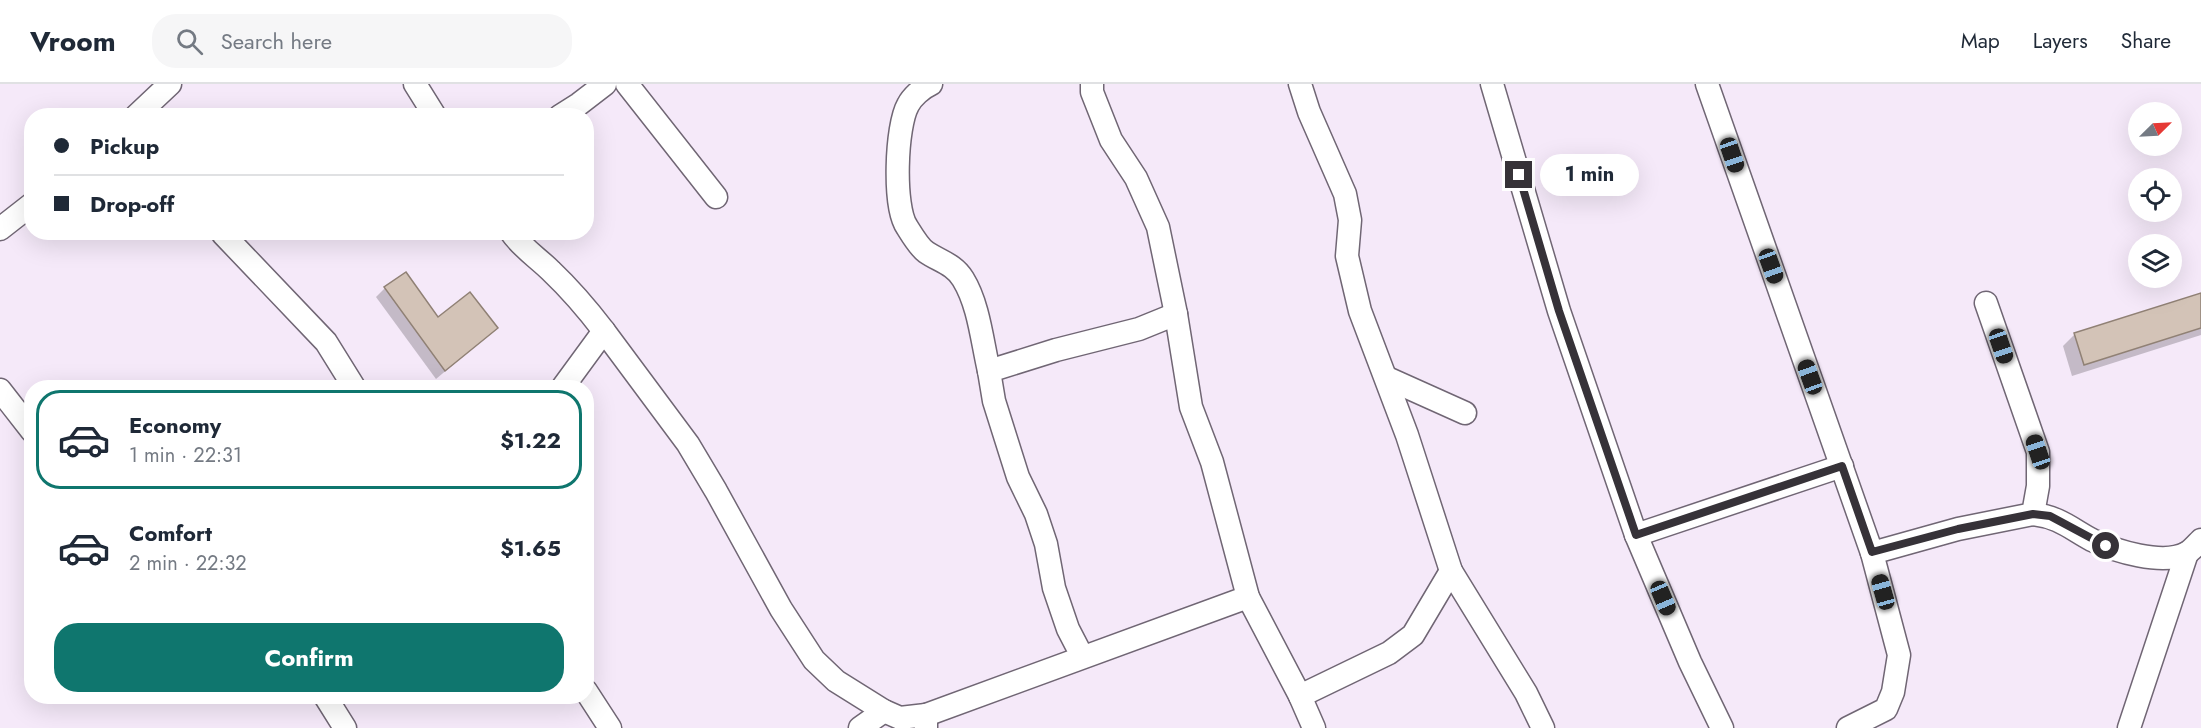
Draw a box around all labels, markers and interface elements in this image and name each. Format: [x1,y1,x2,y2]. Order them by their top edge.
search box [152,14,572,68]
text: Vroom [30,21,116,62]
icon: search [173,25,206,58]
text: Search here [221,25,332,57]
text: Map [1961,26,2000,56]
text: Layers [2033,26,2088,56]
text: Share [2121,26,2171,56]
north arrow [2128,102,2182,156]
map controls [2128,102,2182,288]
text: Pickup [90,130,159,162]
car [1718,135,1746,175]
callout: 1 min [1540,154,1639,196]
text: 1 min [1565,160,1614,189]
route end [1505,161,1532,188]
button: locate [2128,168,2182,222]
text: Drop-off [90,188,174,220]
button: layers [2128,234,2182,288]
car [1756,246,1786,286]
car [1987,326,2015,366]
car [1795,357,1825,397]
text: Economy [129,409,221,441]
icon: car [57,413,111,467]
text: $1.22 [500,424,561,456]
car [2024,432,2052,472]
text: 1 min · 22:31 [129,441,242,470]
text: Comfort [129,517,212,549]
icon: car [57,521,111,575]
text: $1.65 [500,532,561,564]
route start [2092,532,2119,559]
text: 2 min · 22:32 [129,549,247,578]
car [1869,572,1897,612]
car [1648,578,1678,618]
button: Confirm [54,623,564,692]

